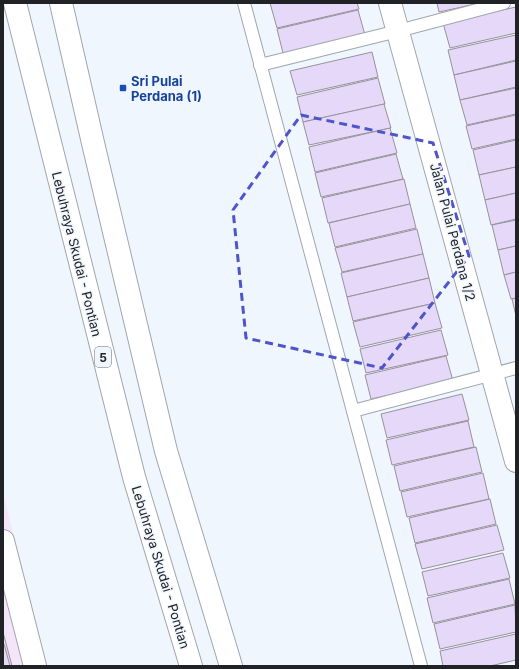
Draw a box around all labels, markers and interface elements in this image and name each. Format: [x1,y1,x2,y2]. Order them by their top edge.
place label: Sri Pulai Perdana (1) [131,73,202,104]
marker: Sri Pulai Perdana (1) [118,83,128,93]
street label: Jalan Pulai Perdana 1/2 [427,161,479,303]
street label: Lebuhraya Skudai - Pontian [49,170,105,338]
road number: 5 [95,347,111,367]
street label: Lebuhraya Skudai - Pontian [129,484,193,650]

